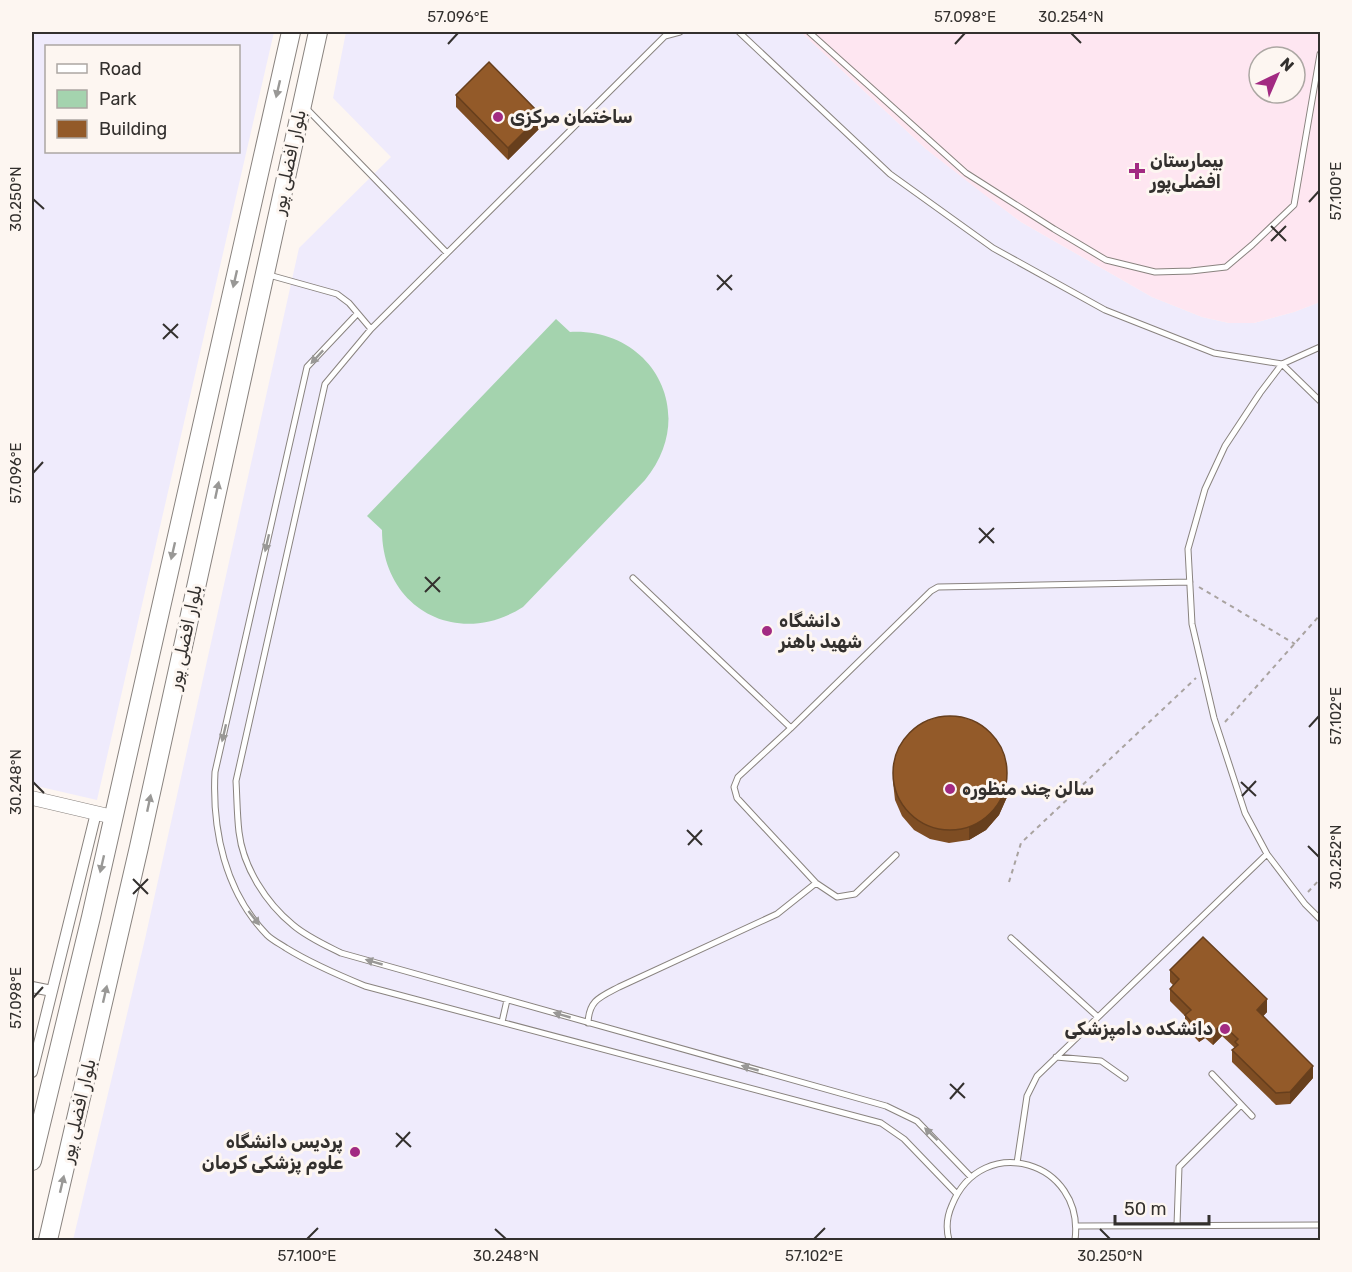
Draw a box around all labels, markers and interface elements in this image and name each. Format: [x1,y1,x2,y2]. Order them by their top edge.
text: 57.096°E [427,8,489,26]
text: 57.098°E [934,8,996,26]
text: 30.254°N [1038,8,1104,26]
legend [45,45,240,153]
north arrow [1247,45,1307,105]
text: N [1276,54,1298,75]
text: Road [99,58,142,80]
one-way arrow [273,79,282,98]
text: Park [99,88,137,110]
place label: ساختمان مرکزی [510,106,633,128]
street label: بلوار افضلی پور [267,108,312,217]
marker: ساختمان مرکزی [491,110,505,124]
text: Building [99,118,167,140]
place label: بیمارستان افضلی‌پور [1149,150,1224,194]
marker: بیمارستان افضلی‌پور [1128,162,1146,180]
text: 57.100°E [1327,162,1345,220]
text: 30.250°N [7,166,25,232]
one-way arrow [230,269,239,288]
one-way arrow [311,349,325,363]
text: 57.096°E [7,442,25,504]
one-way arrow [213,481,223,499]
one-way arrow [262,534,272,552]
one-way arrow [168,542,178,560]
street label: بلوار افضلی پور [163,583,208,692]
place label: دانشگاه شهید باهنر [778,610,862,653]
marker: دانشگاه شهید باهنر [760,624,774,638]
text: 57.102°E [1327,687,1345,745]
one-way arrow [219,724,228,743]
text: 30.248°N [7,749,25,815]
place label: سالن چند منظوره [962,778,1094,800]
marker: سالن چند منظوره [943,782,957,796]
one-way arrow [145,794,154,813]
text: 30.252°N [1327,825,1345,889]
one-way arrow [97,855,107,873]
one-way arrow [248,911,260,926]
one-way arrow [365,957,383,967]
text: 57.098°E [7,967,25,1029]
one-way arrow [101,984,111,1003]
one-way arrow [553,1010,571,1019]
place label: دانشکده دامپزشکی [1064,1018,1213,1041]
marker: دانشکده دامپزشکی [1218,1022,1232,1036]
street label: بلوار افضلی پور [55,1057,102,1166]
one-way arrow [741,1063,759,1072]
one-way arrow [924,1128,938,1142]
place label: پردیس دانشگاه علوم پزشکی کرمان [202,1131,343,1175]
marker: پردیس دانشگاه علوم پزشکی کرمان [348,1145,362,1159]
one-way arrow [57,1174,67,1193]
scale bar [1115,1188,1210,1226]
text: 50 m [1124,1198,1167,1220]
text: 57.100°E [278,1247,336,1265]
text: 30.248°N [473,1247,539,1265]
text: 57.102°E [785,1247,843,1265]
text: 30.250°N [1077,1247,1143,1265]

